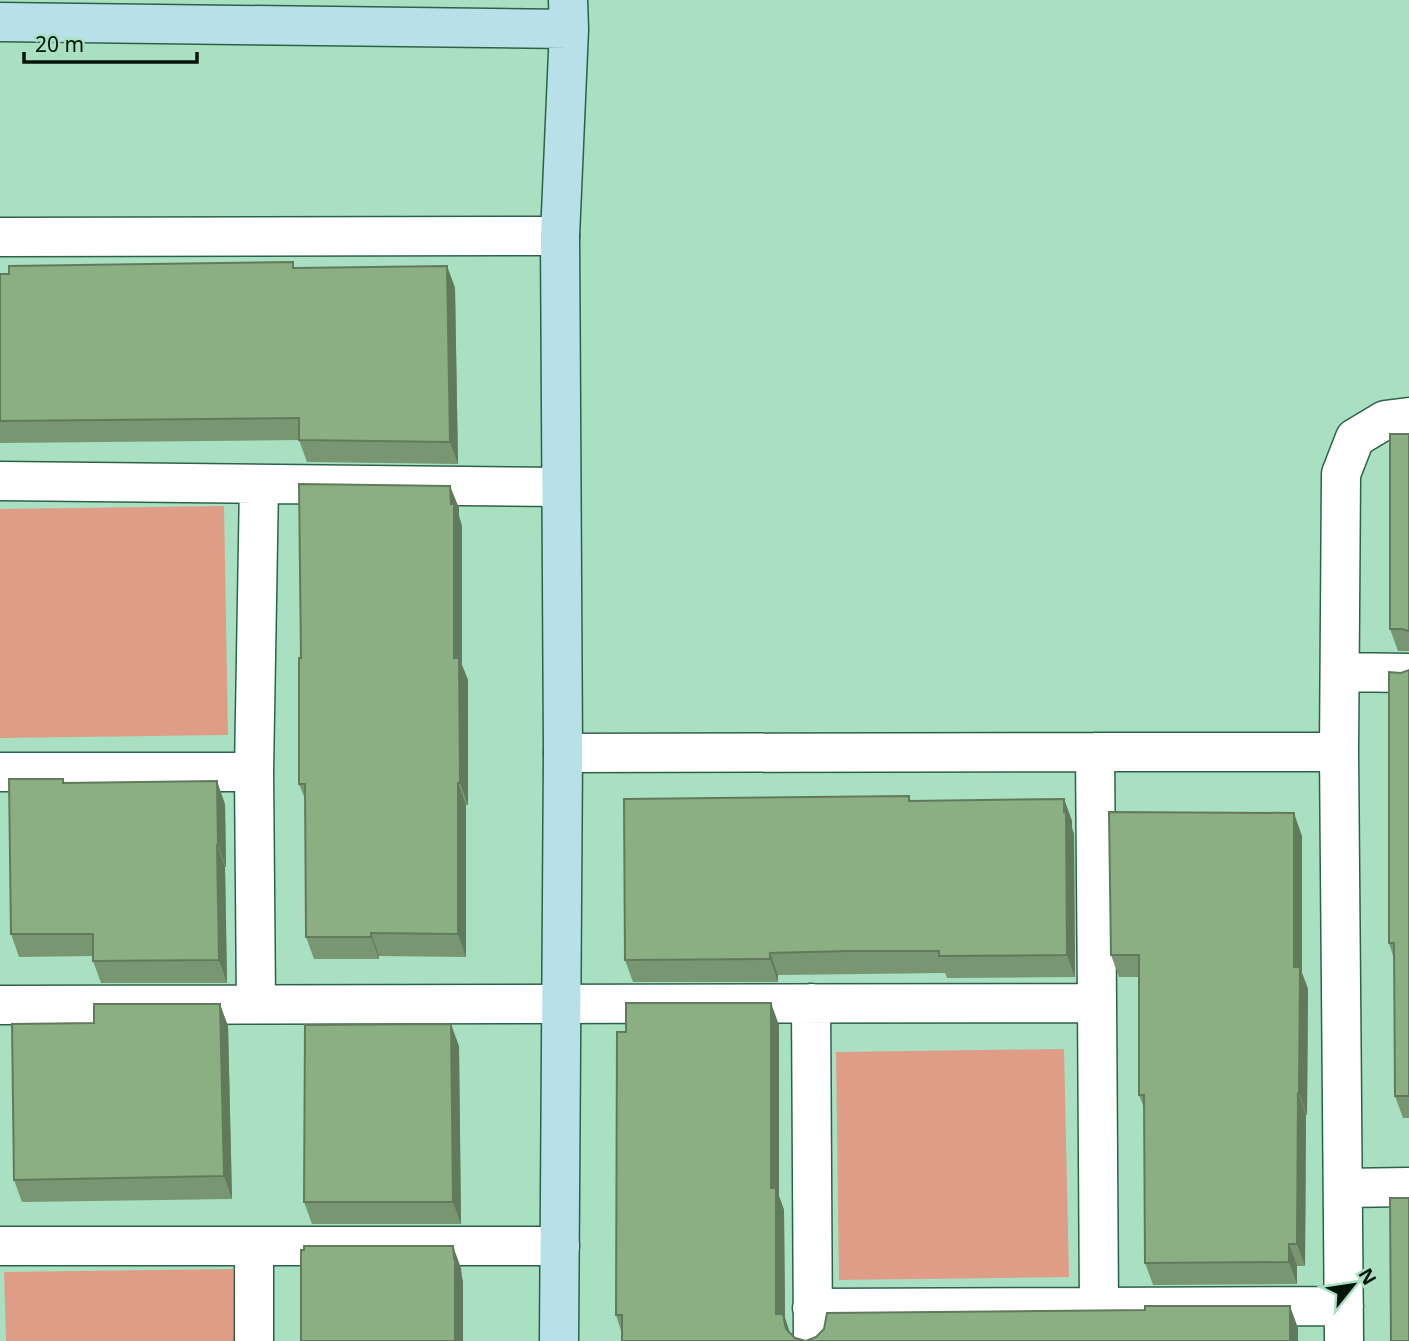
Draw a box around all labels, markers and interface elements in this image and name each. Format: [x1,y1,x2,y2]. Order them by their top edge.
scale bar [24,21,198,65]
text: 20 m [35,30,84,58]
north arrow [1318,1250,1388,1320]
text: N [1353,1263,1383,1290]

